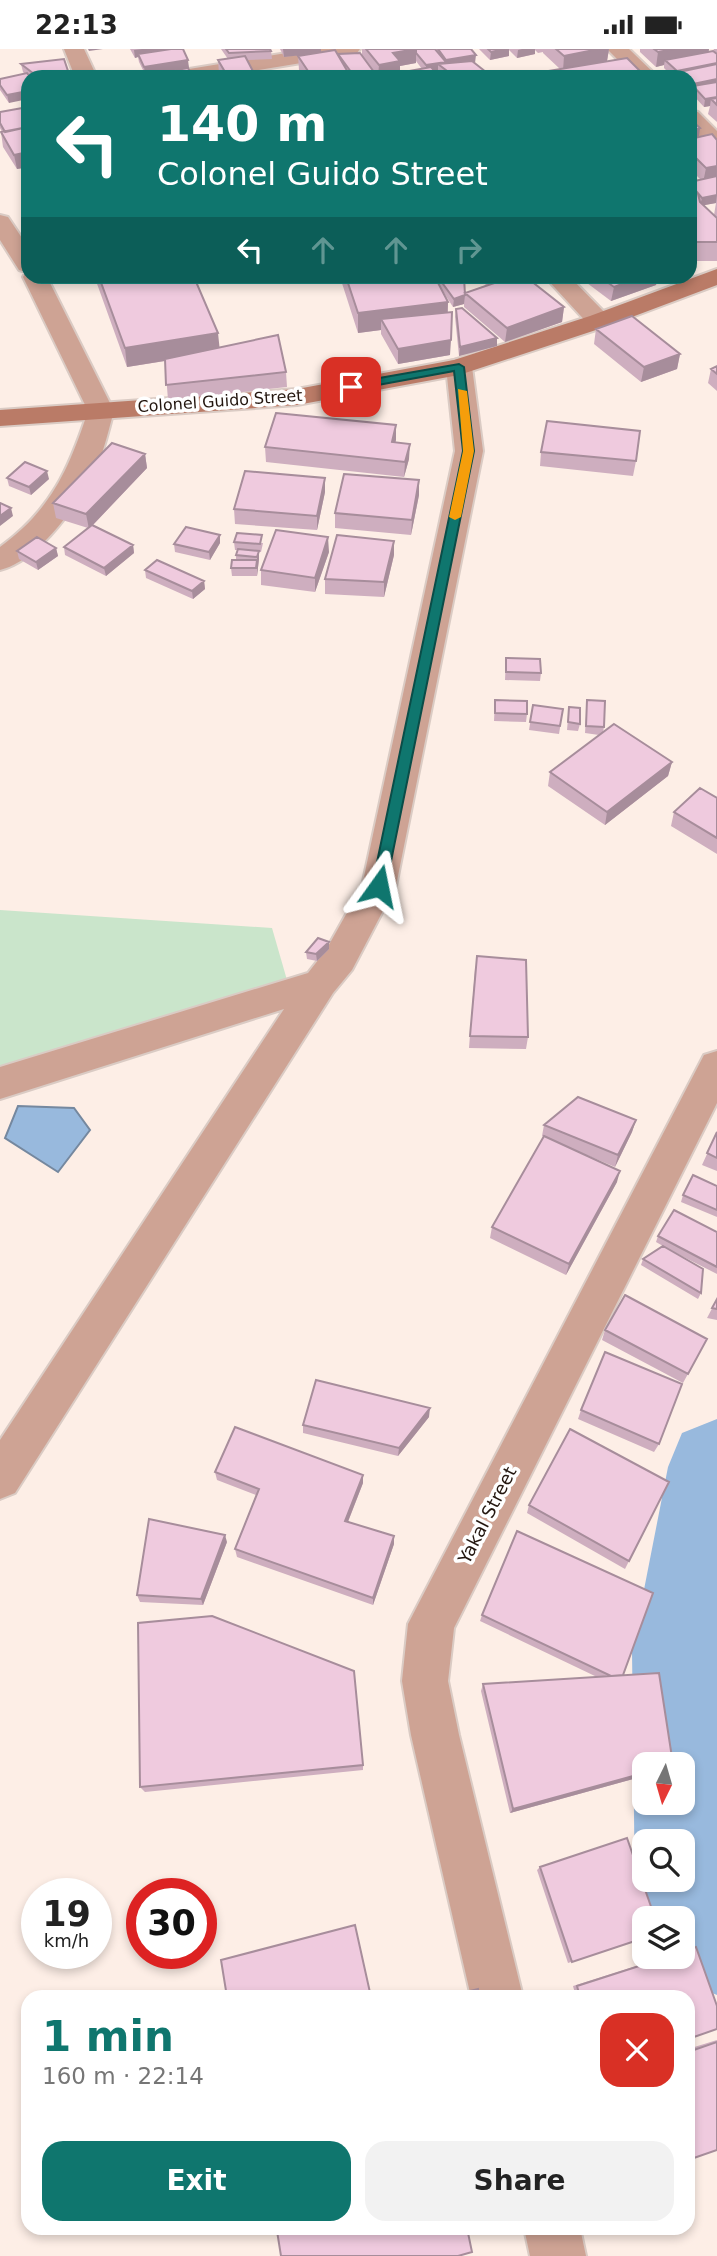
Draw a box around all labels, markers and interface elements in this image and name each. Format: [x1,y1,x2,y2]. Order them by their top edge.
text: 22:13 [35,10,118,40]
text: 140 m [157,96,327,153]
icon: left [42,98,133,189]
text: Colonel Guido Street [157,155,488,193]
icon: left [231,231,269,269]
icon: ahead [304,231,342,269]
icon: ahead [377,231,415,269]
icon: right [450,231,488,269]
pin [321,357,381,417]
icon: arrive [332,368,370,406]
street label: Colonel Guido Street [137,386,303,416]
position arrow [342,849,416,923]
street label: Yakal Street [453,1463,520,1568]
north arrow [632,1752,695,1815]
map controls [632,1752,695,1969]
button: search [632,1829,695,1892]
speed limit sign: 30 [126,1878,217,1969]
text: 19 [42,1894,91,1934]
button: layers [632,1906,695,1969]
text: km/h [44,1930,89,1951]
text: 1 min [42,2012,174,2061]
button: close [600,2013,674,2087]
text: 160 m · 22:14 [42,2063,204,2089]
button: Exit [42,2141,351,2221]
button: Share [365,2141,674,2221]

